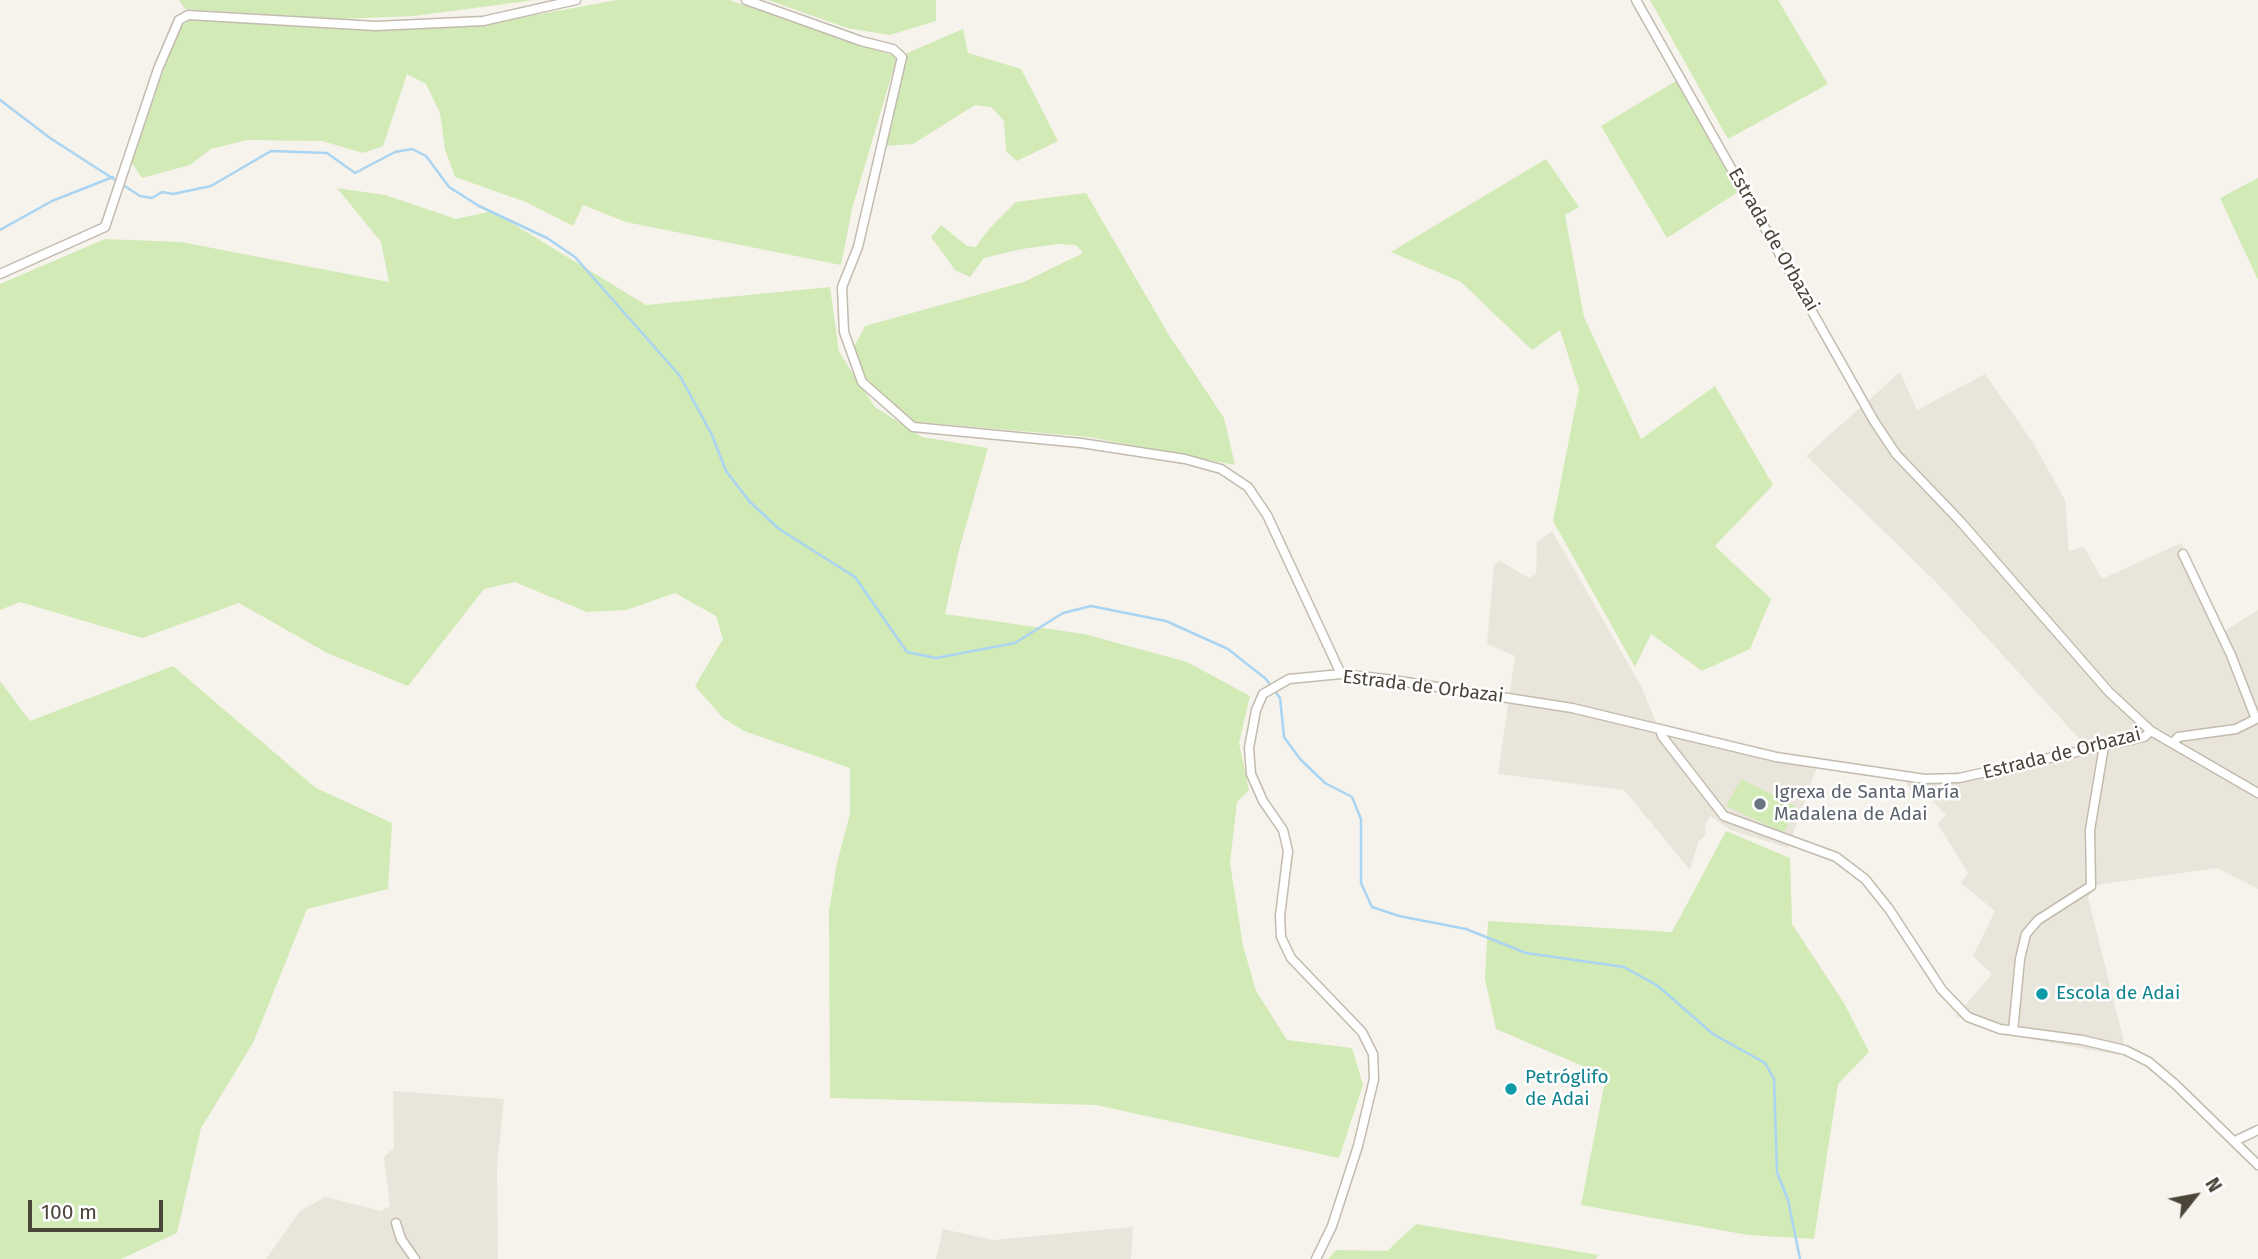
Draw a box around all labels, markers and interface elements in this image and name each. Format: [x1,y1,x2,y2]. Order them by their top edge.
street label: Estrada de Orbazai [1723,164,1823,316]
street label: Estrada de Orbazai [1341,666,1505,708]
street label: Estrada de Orbazai [1981,723,2143,785]
place label: Igrexa de Santa María Madalena de Adai [1774,782,1960,826]
marker: Igrexa de Santa María Madalena de Adai [1752,796,1768,812]
place label: Escola de Adai [2056,983,2180,1005]
marker: Escola de Adai [2034,986,2050,1002]
place label: Petróglifo de Adai [1525,1067,1609,1111]
marker: Petróglifo de Adai [1503,1081,1519,1097]
north arrow [2160,1161,2230,1231]
text: N [2200,1174,2227,1196]
scale bar [32,1186,166,1230]
text: 100 m [41,1199,97,1225]

